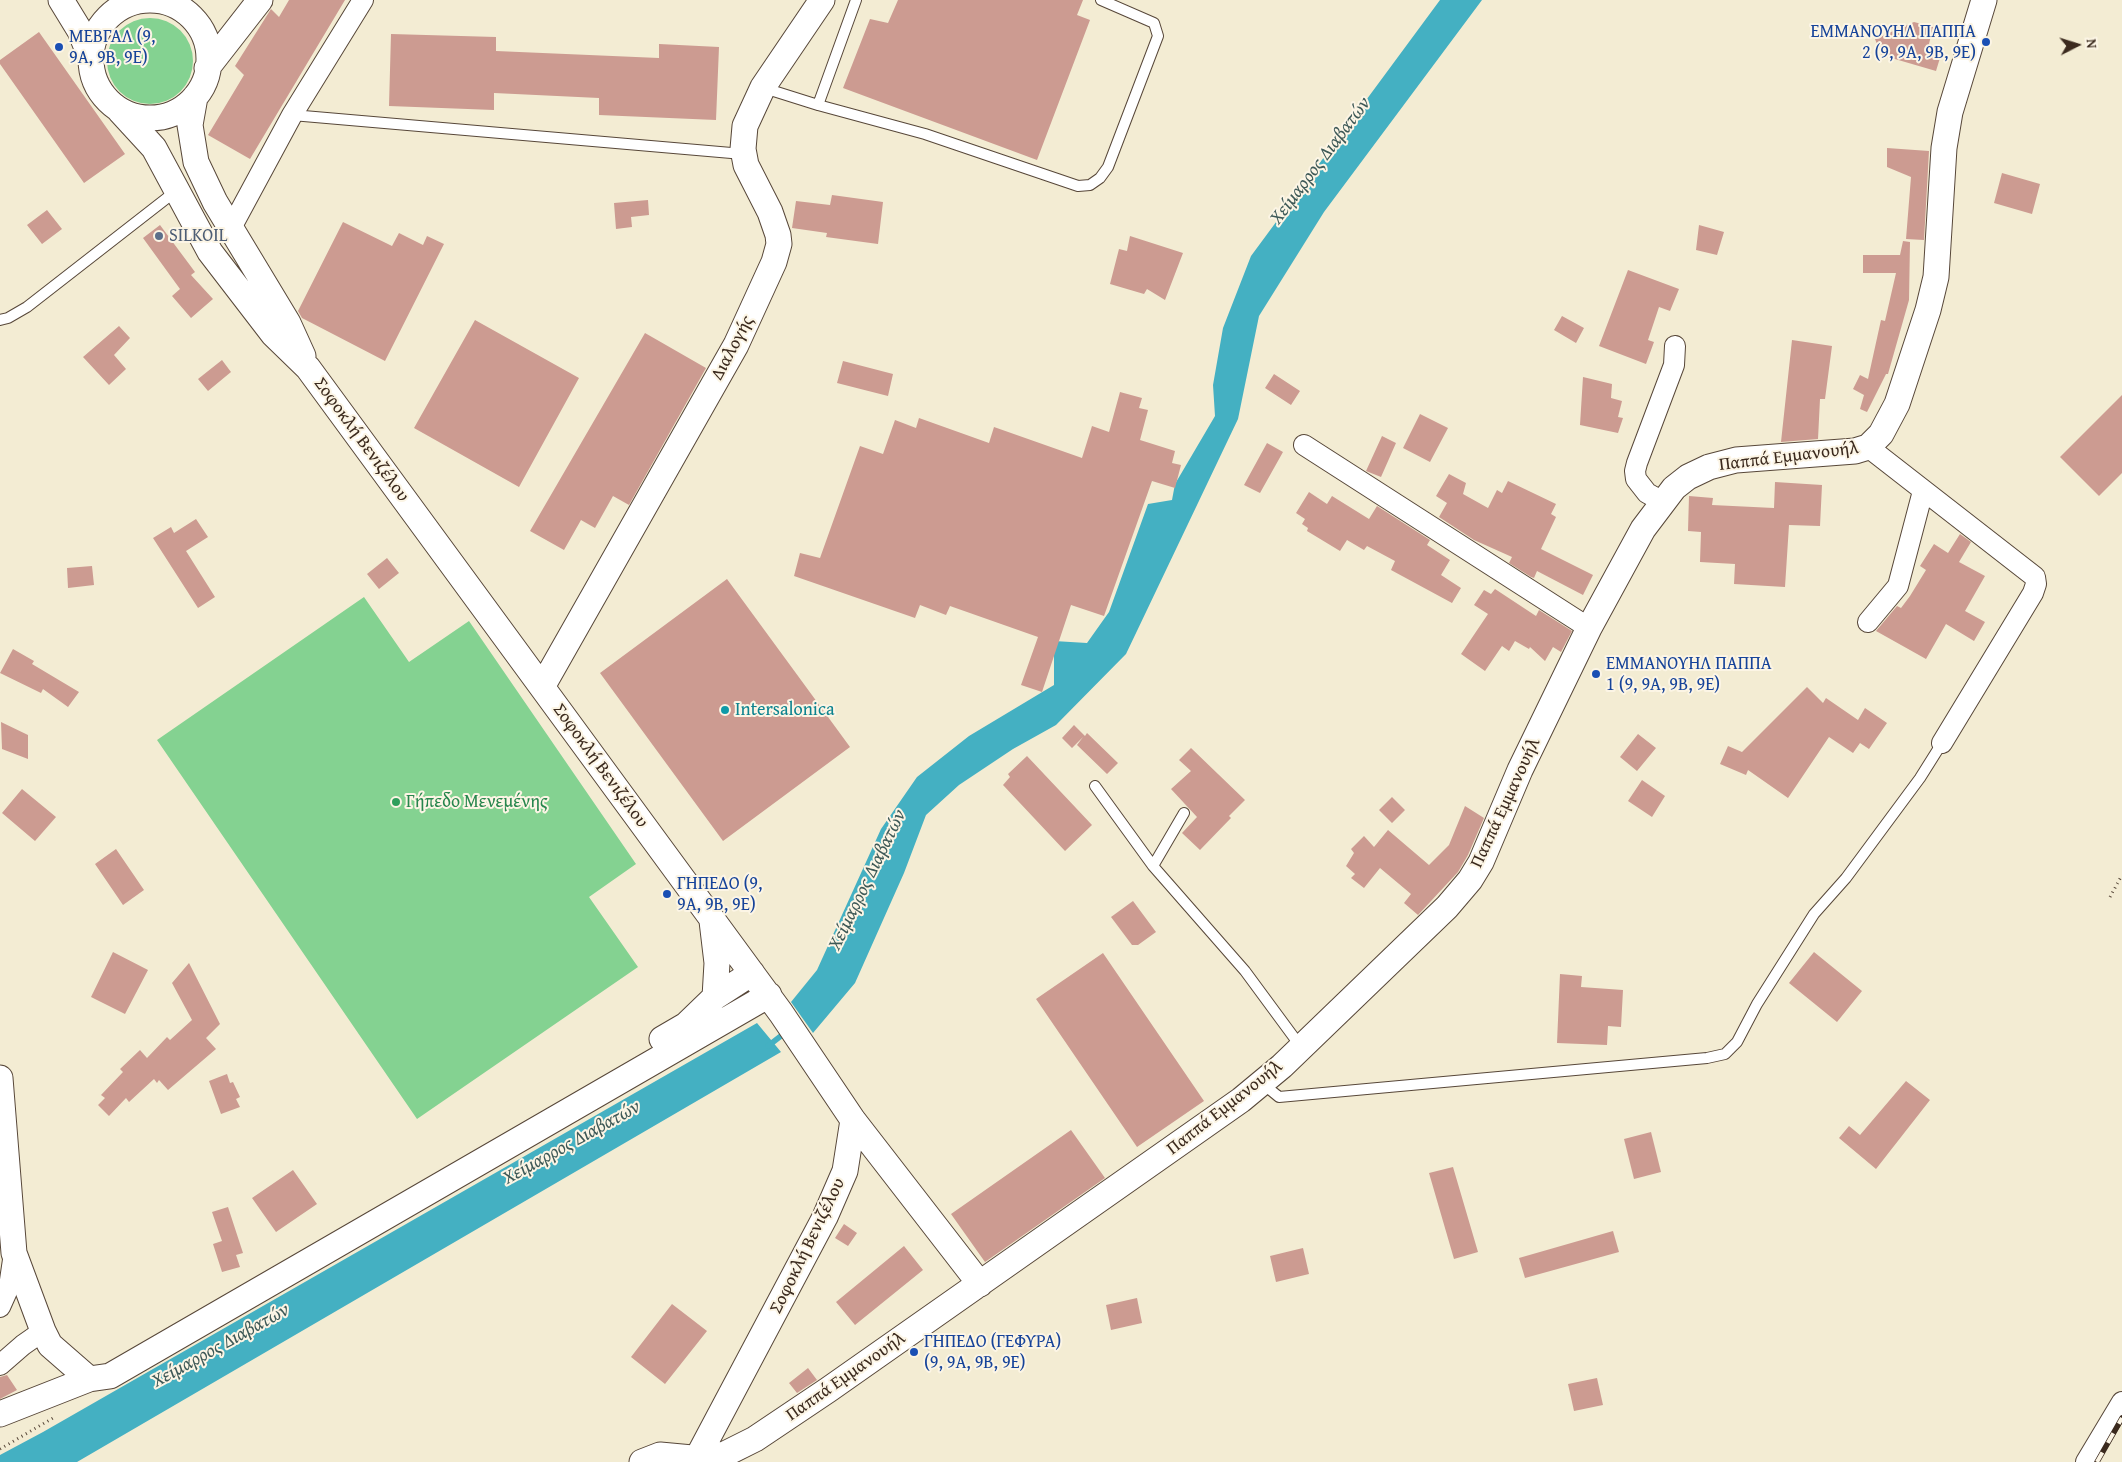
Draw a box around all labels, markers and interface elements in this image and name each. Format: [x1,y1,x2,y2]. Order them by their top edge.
north arrow [2052,20,2102,70]
place label: ΕΜΜΑΝΟΥΗΛ ΠΑΠΠΑ 2 (9, 9Α, 9Β, 9Ε) [1810,21,1976,64]
place label: ΜΕΒΓΑΛ (9, 9Α, 9Β, 9Ε) [69,26,155,68]
marker: ΕΜΜΑΝΟΥΗΛ ΠΑΠΠΑ 2 (9, 9Α, 9Β, 9Ε) [1980,36,1992,48]
text: N [2082,38,2102,49]
marker: ΜΕΒΓΑΛ (9, 9Α, 9Β, 9Ε) [53,41,65,53]
water label: Χείμαρρος Διαβατών [1266,93,1376,229]
place label: SILKOIL [169,225,227,247]
marker: SILKOIL [153,230,165,242]
street label: Διαλογής [707,312,759,384]
street label: Σοφοκλή Βενιζέλου [309,374,413,506]
street label: Παππά Εμμανουήλ [1718,438,1860,476]
place label: ΕΜΜΑΝΟΥΗΛ ΠΑΠΠΑ 1 (9, 9Α, 9Β, 9Ε) [1606,653,1772,696]
marker: ΕΜΜΑΝΟΥΗΛ ΠΑΠΠΑ 1 (9, 9Α, 9Β, 9Ε) [1590,668,1602,680]
place label: Intersalonica [735,699,834,721]
street label: Σοφοκλή Βενιζέλου [548,700,652,832]
marker: Intersalonica [719,704,731,716]
street label: Παππά Εμμανουήλ [1466,735,1546,871]
place label: Γήπεδο Μενεμένης [406,791,548,813]
marker: Γήπεδο Μενεμένης [390,796,402,808]
water label: Χείμαρρος Διαβατών [824,806,912,954]
place label: ΓΗΠΕΔΟ (9, 9Α, 9Β, 9Ε) [677,873,762,916]
marker: ΓΗΠΕΔΟ (9, 9Α, 9Β, 9Ε) [661,888,673,900]
street label: Παππά Εμμανουήλ [1163,1056,1287,1160]
water label: Χείμαρρος Διαβατών [499,1096,645,1190]
street label: Σοφοκλή Βενιζέλου [766,1175,850,1317]
water label: Χείμαρρος Διαβατών [148,1299,294,1393]
street label: Παππά Εμμανουήλ [782,1328,910,1426]
place label: ΓΗΠΕΔΟ (ΓΕΦΥΡΑ) (9, 9Α, 9Β, 9Ε) [924,1331,1061,1374]
marker: ΓΗΠΕΔΟ (ΓΕΦΥΡΑ) (9, 9Α, 9Β, 9Ε) [908,1346,920,1358]

